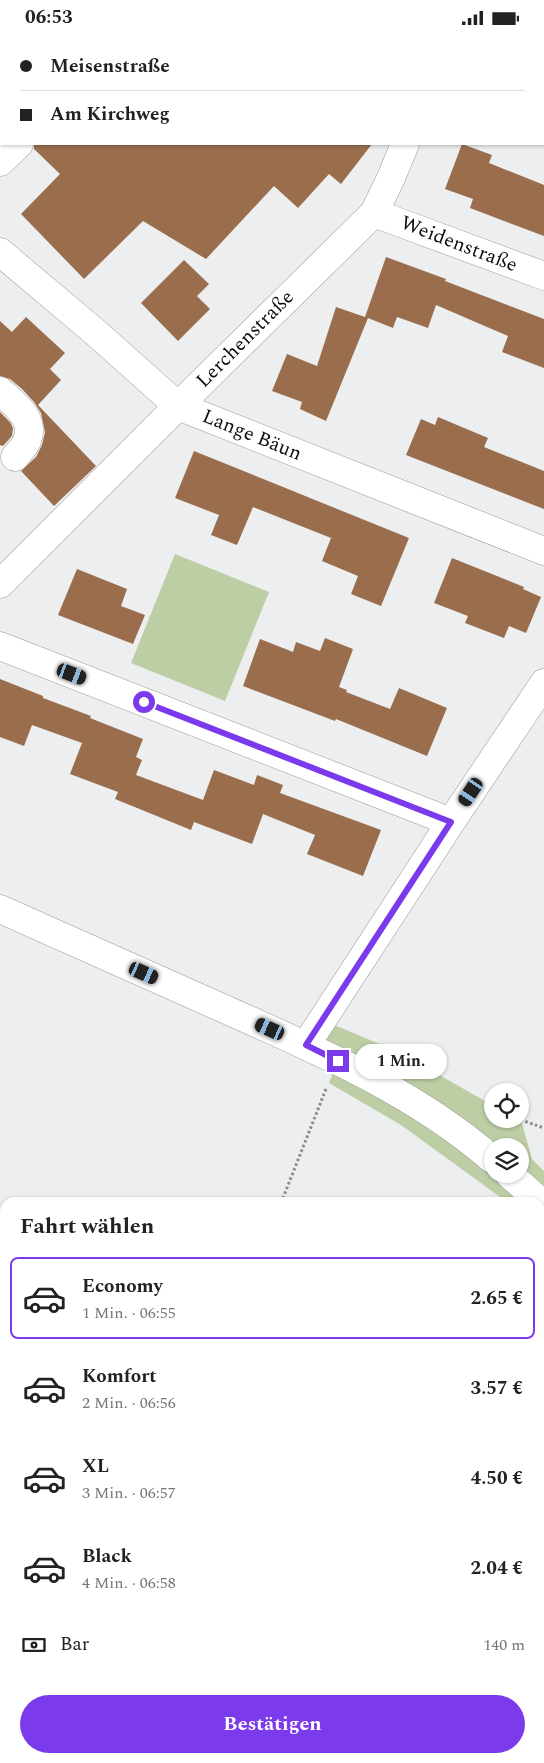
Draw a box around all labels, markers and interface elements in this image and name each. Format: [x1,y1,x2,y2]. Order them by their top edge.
text: 06:53 [25,3,73,32]
text: Meisenstraße [50,52,170,81]
text: Am Kirchweg [50,100,170,129]
street label: Weidenstraße [396,208,522,280]
street label: Lerchenstraße [189,283,301,395]
street label: Lange Bäun [198,401,306,469]
car [55,662,88,686]
route start [133,691,155,713]
car [456,775,485,809]
car [127,960,160,986]
car [253,1016,286,1042]
callout: 1 Min. [356,1043,448,1079]
text: 1 Min. [377,1049,425,1073]
route end [327,1050,349,1072]
map controls [484,1083,529,1183]
button: locate [484,1083,529,1128]
button: layers [484,1138,529,1183]
text: Fahrt wählen [20,1210,154,1243]
text: Economy [82,1272,163,1301]
icon: car [22,1276,67,1321]
text: 2.65 € [471,1284,523,1313]
text: 1 Min. · 06:55 [82,1301,176,1325]
text: Komfort [82,1362,157,1391]
icon: car [22,1366,67,1411]
text: 3.57 € [471,1374,523,1403]
text: 2 Min. · 06:56 [82,1391,176,1415]
text: XL [82,1452,109,1481]
icon: car [22,1456,67,1501]
text: 4.50 € [471,1464,523,1493]
text: 3 Min. · 06:57 [82,1481,176,1505]
text: Black [82,1542,132,1571]
icon: car [22,1546,67,1591]
text: 2.04 € [471,1554,523,1583]
text: 4 Min. · 06:58 [82,1571,176,1595]
text: Bar [60,1630,89,1659]
icon: cash [20,1631,48,1659]
text: 140 m [483,1633,525,1657]
button: Bestätigen [20,1695,525,1753]

